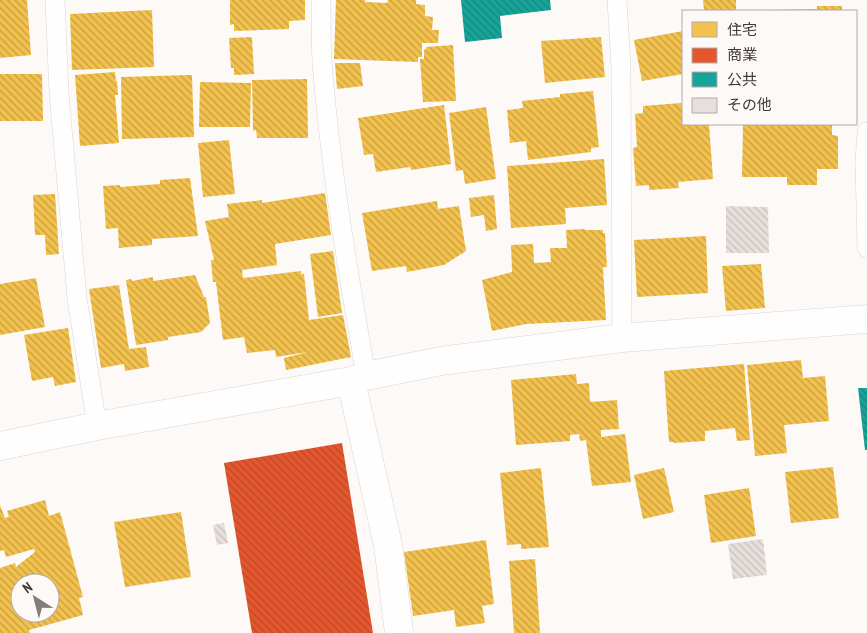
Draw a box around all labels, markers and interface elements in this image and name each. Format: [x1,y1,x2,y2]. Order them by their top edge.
legend [682,10,857,125]
text: 住宅 [727,20,757,39]
text: 商業 [727,45,757,64]
text: 公共 [727,70,757,89]
text: その他 [727,95,772,114]
north arrow [10,573,60,623]
text: N [19,578,36,597]

